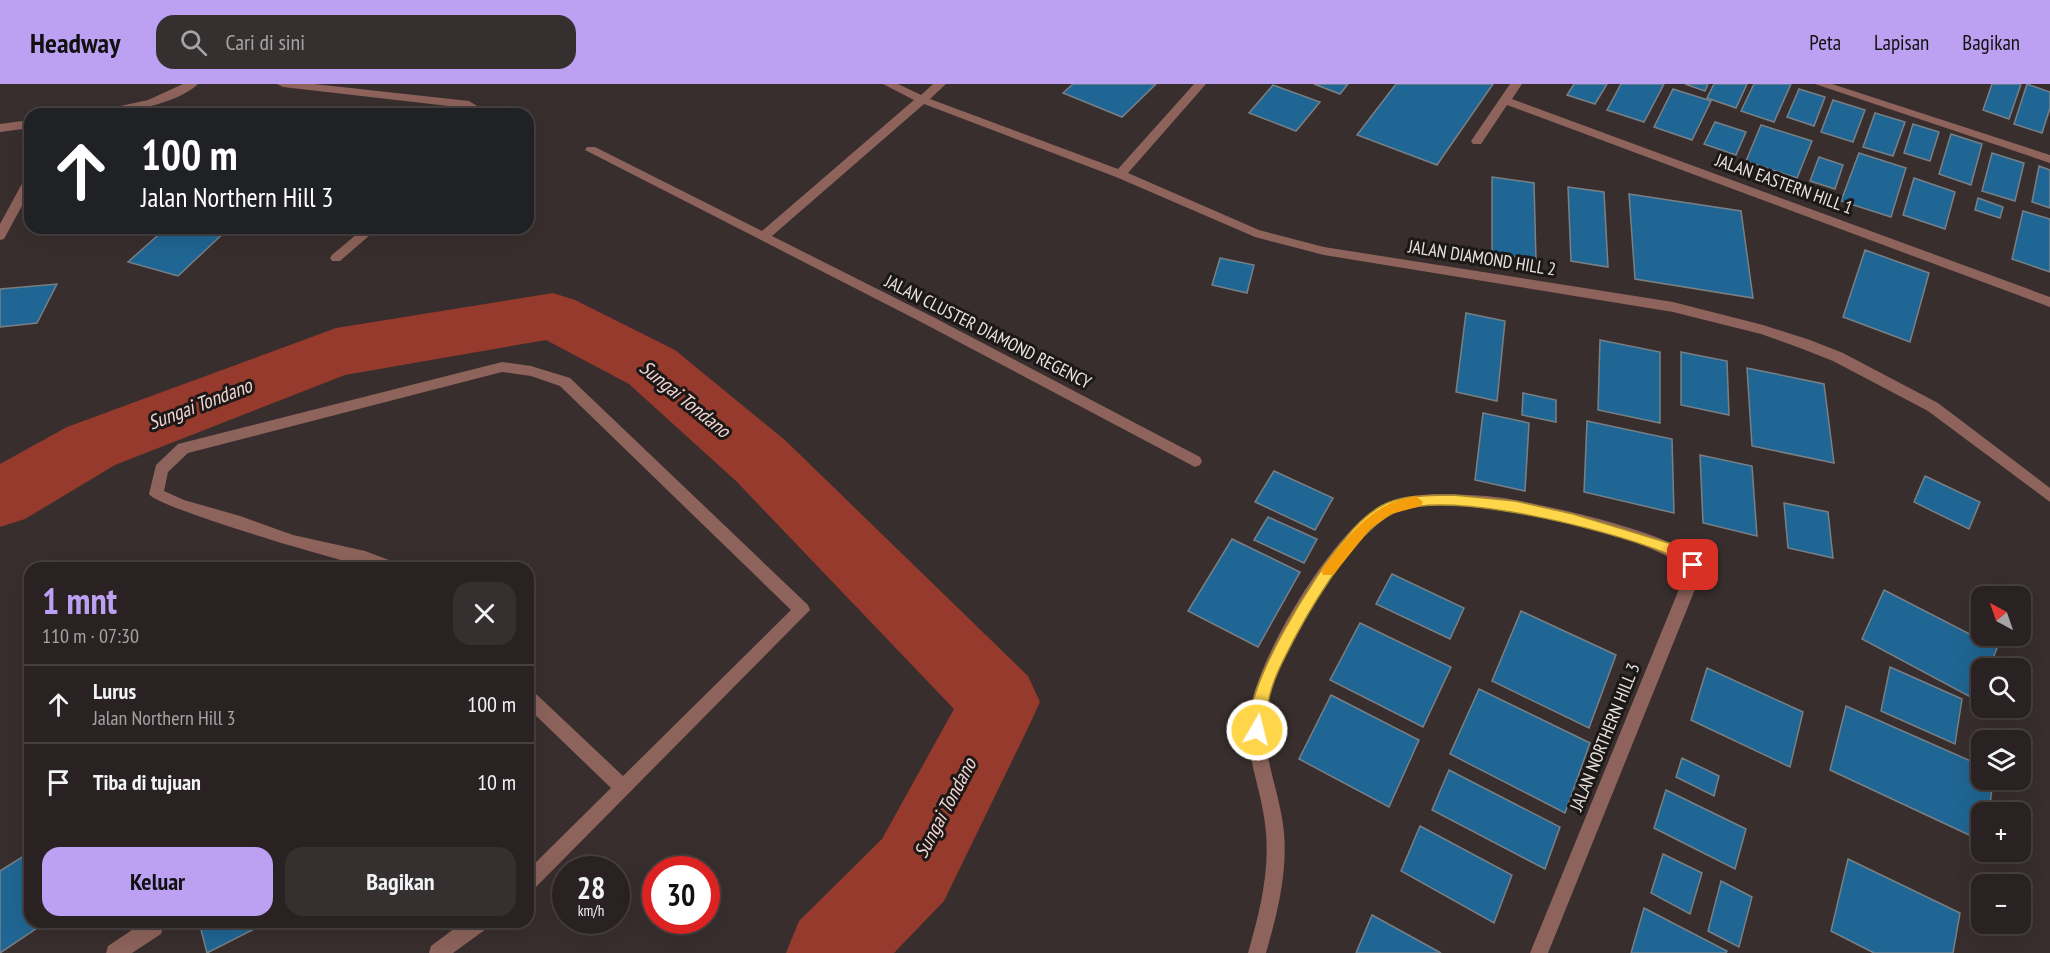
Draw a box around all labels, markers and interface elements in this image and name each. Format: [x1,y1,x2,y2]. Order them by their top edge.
search box [156,15,576,69]
text: Headway [30,24,120,61]
icon: search [177,26,210,59]
text: Cari di sini [225,28,305,56]
text: Peta [1809,29,1841,56]
text: Lapisan [1874,29,1929,56]
text: Bagikan [1962,29,2020,56]
text: 100 m [141,127,238,182]
icon: ahead [42,132,120,210]
street label: JALAN EASTERN HILL 1 [1711,148,1856,219]
text: Jalan Northern Hill 3 [141,180,333,214]
street label: JALAN DIAMOND HILL 2 [1406,234,1557,281]
street label: JALAN CLUSTER DIAMOND REGENCY [880,269,1096,394]
water label: Sungai Tondano [634,355,737,444]
water label: Sungai Tondano [144,372,257,436]
pin [1667,539,1718,590]
icon: arrive [1676,548,1709,581]
text: 1 mnt [42,577,117,624]
button: close [453,582,516,645]
north arrow [1971,586,2031,646]
map controls [1971,586,2031,934]
text: 110 m · 07:30 [42,623,139,649]
button: search [1971,658,2031,718]
street label: JALAN NORTHERN HILL 3 [1564,660,1645,815]
text: Lurus [93,677,136,705]
icon: ahead [42,688,75,721]
text: 100 m [467,690,516,718]
position arrow [1225,698,1289,762]
text: Jalan Northern Hill 3 [93,705,236,731]
button: layers [1971,730,2031,790]
water label: Sungai Tondano [908,753,983,862]
icon: arrive [42,766,75,799]
text: Tiba di tujuan [93,768,201,796]
text: 10 m [477,768,516,796]
button: + [1971,802,2031,862]
button: Keluar [42,847,273,916]
button: Bagikan [285,847,516,916]
speed limit sign: 30 [642,856,720,934]
text: 28 [577,868,605,907]
button: − [1971,874,2031,934]
text: km/h [578,901,604,920]

